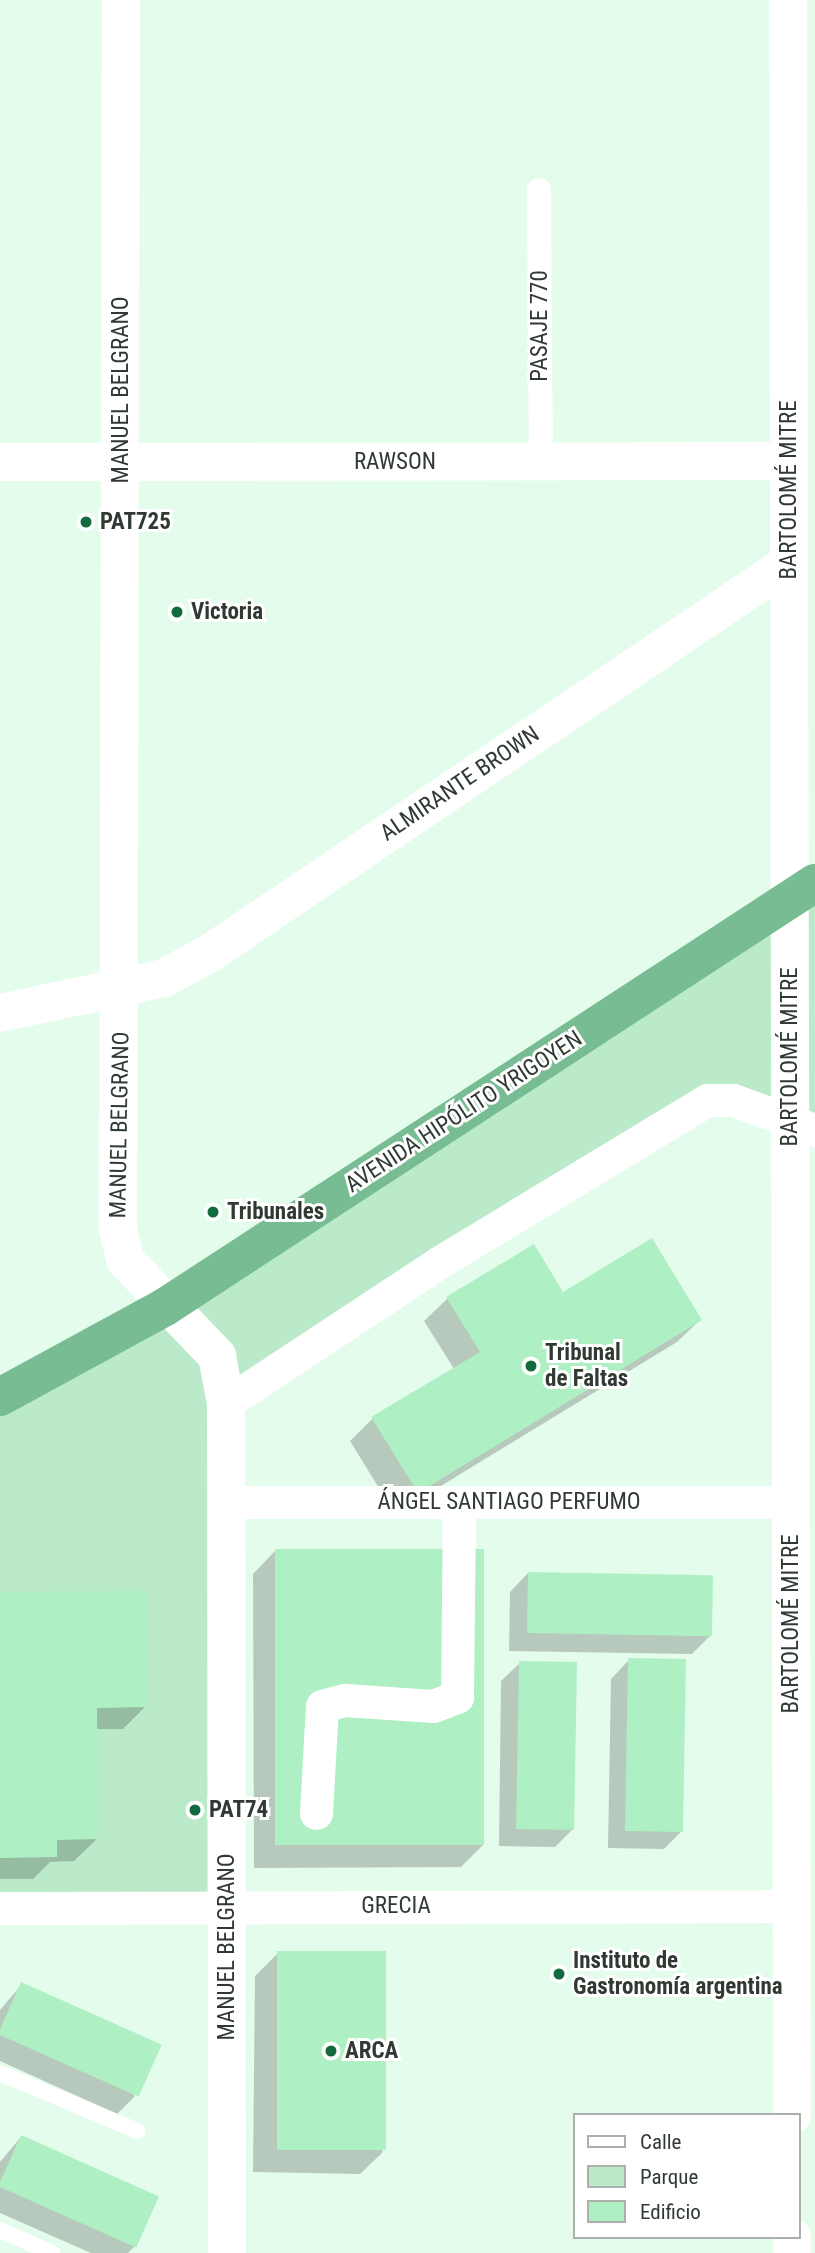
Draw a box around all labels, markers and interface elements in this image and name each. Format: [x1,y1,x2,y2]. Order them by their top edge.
street label: PASAJE 770 [526,270,554,382]
street label: MANUEL BELGRANO [107,297,135,483]
street label: BARTOLOMÉ MITRE [775,400,803,580]
street label: RAWSON [354,448,436,476]
place label: PAT725 [100,508,171,536]
marker: PAT725 [78,514,94,530]
place label: Victoria [191,598,263,626]
marker: Victoria [169,604,185,620]
street label: ALMIRANTE BROWN [375,721,545,847]
street label: BARTOLOMÉ MITRE [776,967,804,1147]
street label: AVENIDA HIPÓLITO YRIGOYEN [341,1025,587,1199]
street label: MANUEL BELGRANO [105,1031,135,1219]
place label: Tribunales [227,1198,324,1226]
marker: Tribunales [205,1204,221,1220]
place label: Tribunal de Faltas [545,1339,628,1393]
marker: Tribunal de Faltas [523,1358,539,1374]
street label: ÁNGEL SANTIAGO PERFUMO [377,1488,641,1516]
street label: BARTOLOMÉ MITRE [777,1534,805,1714]
place label: PAT74 [209,1796,268,1824]
marker: PAT74 [187,1802,203,1818]
street label: MANUEL BELGRANO [213,1854,241,2040]
street label: GRECIA [361,1892,431,1920]
place label: Instituto de Gastronomía argentina [573,1947,783,2001]
marker: Instituto de Gastronomía argentina [551,1966,567,1982]
place label: ARCA [345,2037,398,2065]
marker: ARCA [323,2043,339,2059]
legend [574,2113,801,2239]
text: Calle [640,2130,681,2154]
text: Parque [640,2165,698,2189]
text: Edificio [640,2200,701,2224]

